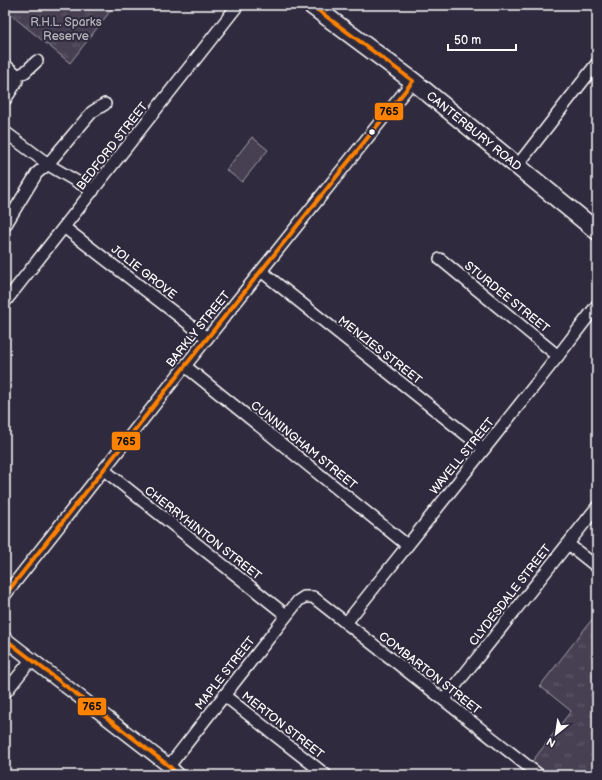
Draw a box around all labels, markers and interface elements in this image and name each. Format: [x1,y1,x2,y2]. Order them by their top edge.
park label: R.H.L. Sparks Reserve [30,15,102,44]
scale bar [448,26,516,52]
text: 50 m [454,33,481,48]
street label: CANTERBURY ROAD [423,89,524,174]
street label: BEDFORD STREET [73,99,152,193]
line badge: 765 [374,102,404,121]
text: 765 [380,105,399,118]
unlabelled marker [367,127,377,137]
street label: JOLIE GROVE [108,242,180,303]
street label: STURDEE STREET [461,259,553,337]
street label: BARKLY STREET [163,288,234,370]
street label: MENZIES STREET [335,313,425,388]
street label: CUNNINGHAM STREET [248,398,360,493]
street label: WAVELL STREET [427,414,498,498]
line badge: 765 [111,431,141,451]
text: 765 [117,435,136,448]
street label: CHERRYHINTON STREET [141,483,265,584]
street label: CLYDESDALE STREET [466,541,555,649]
street label: COMBARTON STREET [376,629,484,718]
street label: MAPLE STREET [192,633,259,713]
street label: MERTON STREET [239,689,327,763]
line badge: 765 [77,697,107,716]
text: 765 [83,700,102,713]
north arrow [536,714,576,754]
text: N [544,735,558,750]

